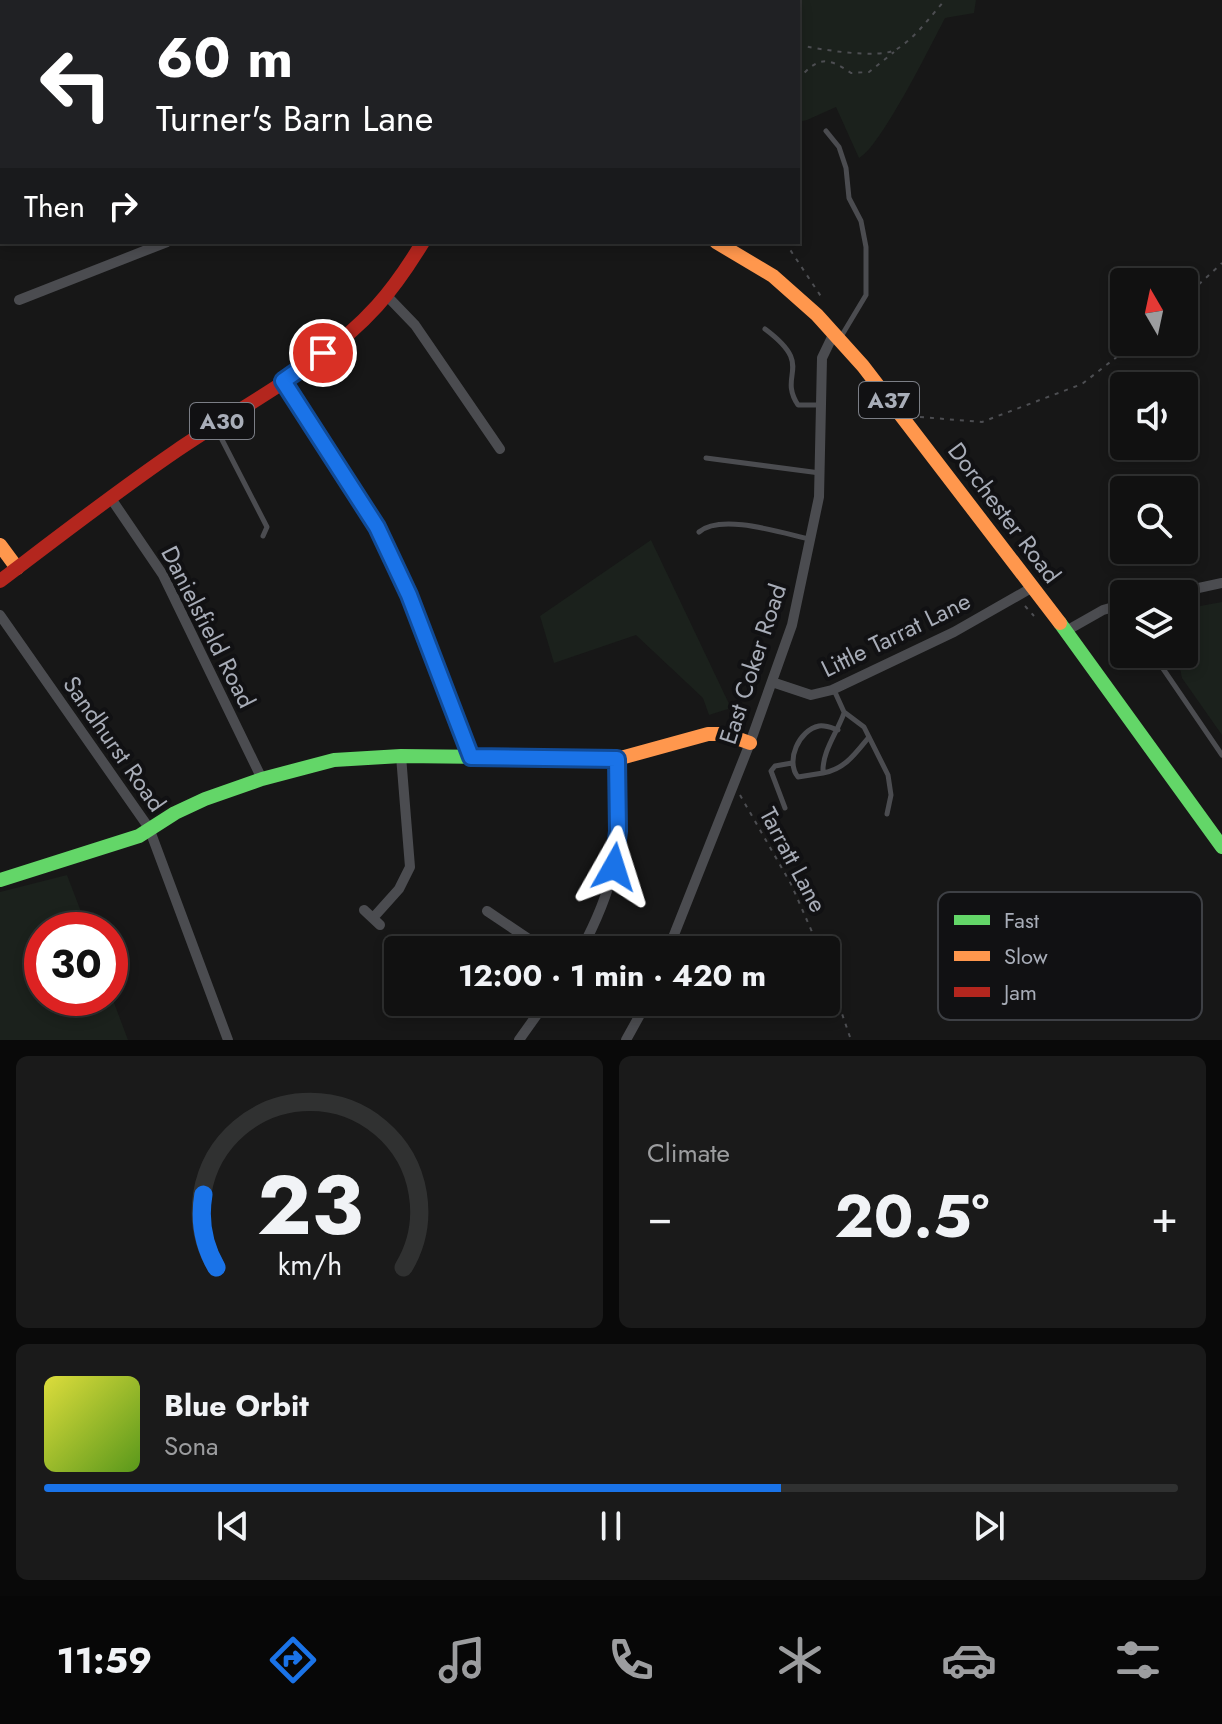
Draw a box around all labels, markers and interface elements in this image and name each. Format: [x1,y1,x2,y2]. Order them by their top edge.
text: 60 m [156,17,293,98]
icon: left [24,32,128,136]
text: Turner's Barn Lane [156,92,433,144]
icon: right [101,184,145,228]
text: Then [24,185,85,228]
north arrow [1110,268,1198,356]
map controls [1110,268,1198,668]
pin [289,319,357,387]
icon: arrive [301,331,345,375]
button: sound [1110,372,1198,460]
road number: A37 [859,382,919,418]
road number: A30 [190,403,254,439]
street label: Dorchester Road [940,435,1069,591]
button: search [1110,476,1198,564]
street label: Danielsfield Road [152,540,264,714]
street label: East Coker Road [710,579,795,749]
button: layers [1110,580,1198,668]
street label: Little Tarrat Lane [815,583,976,686]
street label: Sandhurst Road [55,669,174,819]
street label: Tarratt Lane [751,801,836,918]
position arrow [572,825,656,909]
legend [938,892,1202,1020]
text: Fast [1004,904,1040,936]
speed limit sign: 30 [24,912,128,1016]
text: Slow [1004,940,1048,972]
text: 12:00 · 1 min · 420 m [458,954,766,997]
text: Jam [1001,976,1037,1008]
text: Climate [647,1134,730,1172]
text: 23 [256,1145,363,1265]
text: 20.5° [834,1173,989,1260]
text: − [647,1185,673,1249]
text: + [1151,1185,1178,1249]
text: km/h [277,1244,342,1286]
text: Blue Orbit [164,1384,309,1427]
text: Sona [164,1427,219,1465]
icon: previous [211,1504,255,1548]
icon: pause [589,1504,633,1548]
icon: next [967,1504,1011,1548]
icon: directions [265,1632,321,1688]
icon: music [434,1632,490,1688]
icon: phone [603,1632,659,1688]
icon: climate [772,1632,828,1688]
icon: car [941,1632,997,1688]
icon: filters [1110,1632,1166,1688]
text: 11:59 [56,1634,152,1686]

